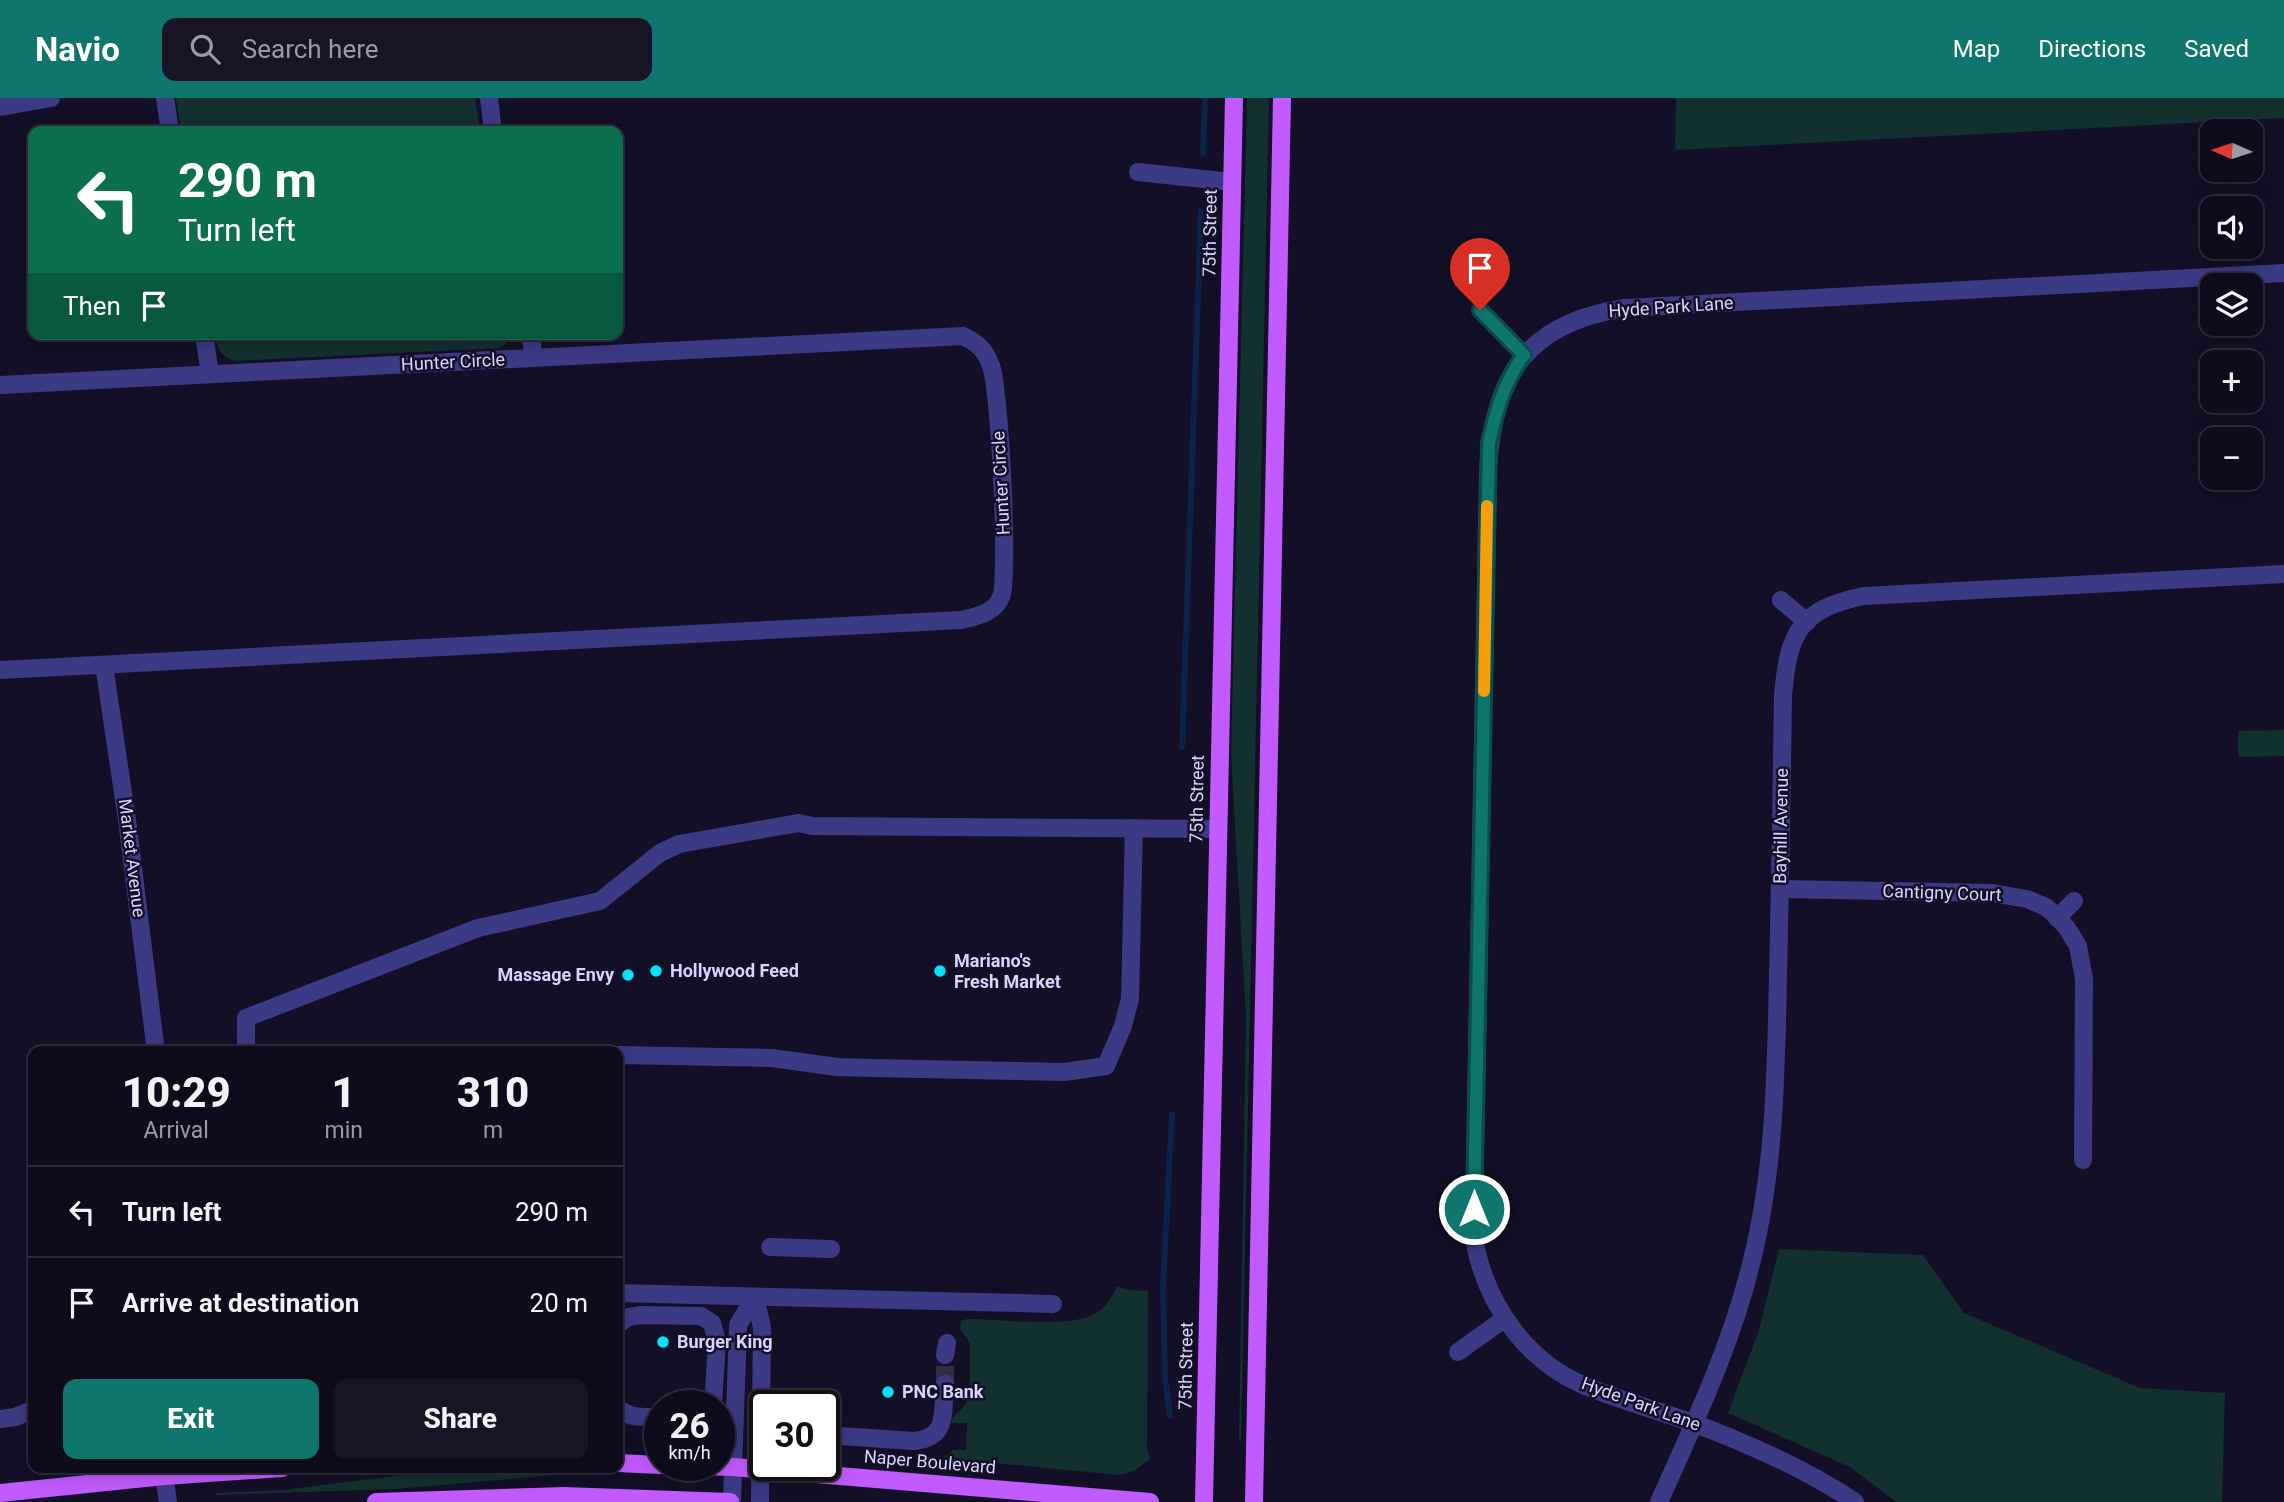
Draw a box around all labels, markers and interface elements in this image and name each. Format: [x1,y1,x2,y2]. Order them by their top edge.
search box [162,18,652,81]
text: Navio [35,30,120,69]
icon: search [186,30,224,68]
text: Search here [242,34,379,64]
text: Map [1953,35,2000,63]
text: Directions [2038,35,2146,63]
text: Saved [2184,35,2249,63]
north arrow [2200,119,2263,182]
map controls [2200,119,2263,490]
text: 290 m [178,152,317,209]
icon: left [63,154,154,245]
street label: 75th Street [1198,189,1221,277]
button: sound [2200,196,2263,259]
text: Turn left [178,211,296,249]
pin [1450,238,1510,310]
icon: arrive [1461,249,1499,287]
button: layers [2200,273,2263,336]
icon: arrive [135,287,173,325]
text: Then [63,291,121,321]
street label: Hyde Park Lane [1608,292,1734,321]
street label: Hunter Circle [400,348,505,375]
button: + [2200,350,2263,413]
button: − [2200,427,2263,490]
street label: Hunter Circle [987,431,1014,536]
street label: 75th Street [1185,755,1208,843]
street label: Bayhill Avenue [1769,768,1792,884]
street label: Market Avenue [115,797,150,918]
street label: Cantigny Court [1882,880,2002,905]
place label: Mariano's Fresh Market [954,950,1061,992]
place label: Hollywood Feed [670,960,799,981]
marker: Hollywood Feed [648,963,664,979]
marker: Mariano's Fresh Market [932,963,948,979]
place label: Massage Envy [498,964,615,985]
marker: Massage Envy [620,967,636,983]
text: 10:29 [122,1068,231,1117]
text: 1 [332,1068,356,1117]
text: 310 [457,1068,529,1117]
text: Arrival [144,1117,209,1144]
text: min [324,1117,363,1144]
text: m [483,1117,503,1144]
position arrow [1437,1172,1511,1246]
icon: left [63,1193,101,1231]
text: Turn left [122,1197,221,1227]
text: 290 m [515,1197,588,1227]
icon: arrive [63,1284,101,1322]
text: Arrive at destination [122,1288,359,1318]
text: 20 m [530,1288,588,1318]
street label: 75th Street [1174,1322,1197,1410]
place label: Burger King [677,1331,773,1352]
marker: Burger King [655,1334,671,1350]
street label: Hyde Park Lane [1579,1372,1704,1435]
button: Exit [63,1379,319,1459]
button: Share [333,1379,588,1459]
place label: PNC Bank [902,1381,984,1402]
marker: PNC Bank [880,1384,896,1400]
speed limit sign: 30 [749,1390,840,1481]
text: 26 [669,1406,710,1447]
text: km/h [668,1442,711,1463]
street label: Naper Boulevard [863,1445,997,1478]

